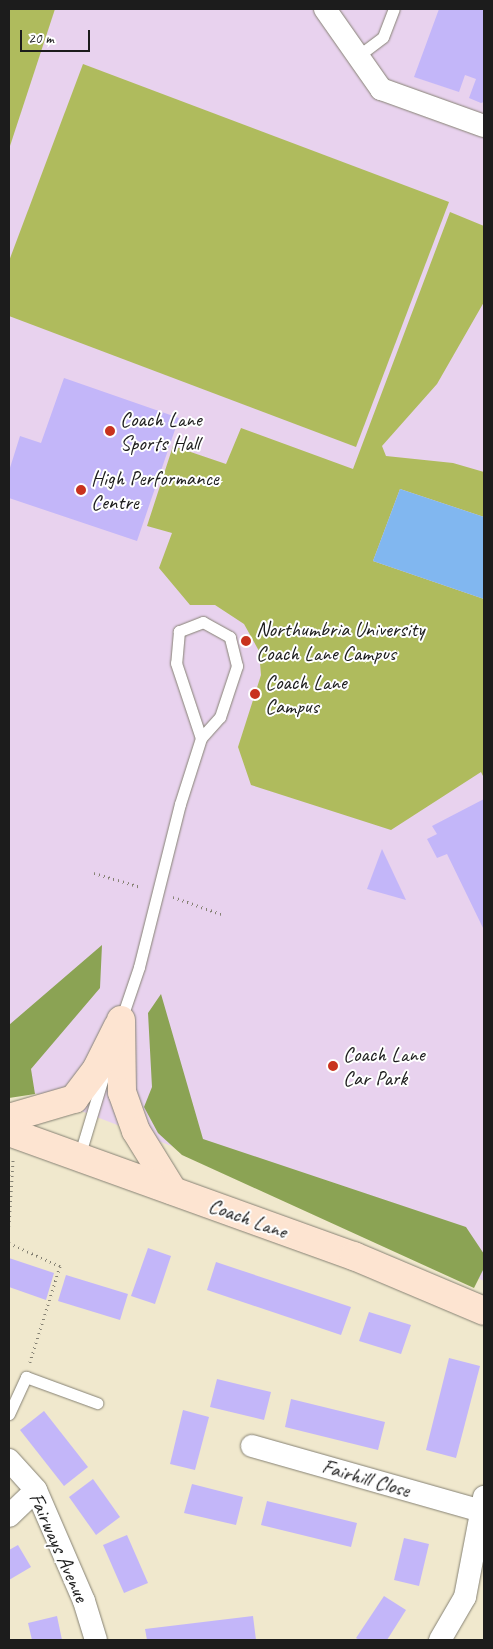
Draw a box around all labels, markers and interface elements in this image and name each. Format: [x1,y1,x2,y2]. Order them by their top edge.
scale bar [22,20,92,52]
text: 20 m [28,29,54,48]
place label: Coach Lane Sports Hall [120,406,202,456]
marker: Coach Lane Sports Hall [104,425,116,437]
place label: High Performance Centre [91,465,218,515]
marker: High Performance Centre [75,484,87,496]
place label: Northumbria University Coach Lane Campus [256,616,424,666]
marker: Northumbria University Coach Lane Campus [240,635,252,647]
place label: Coach Lane Campus [265,669,347,719]
marker: Coach Lane Campus [249,688,261,700]
place label: Coach Lane Car Park [343,1041,425,1091]
marker: Coach Lane Car Park [327,1060,339,1072]
street label: Coach Lane [205,1192,291,1244]
street label: Fairhill Close [319,1453,413,1503]
street label: Fairways Avenue [24,1489,94,1605]

